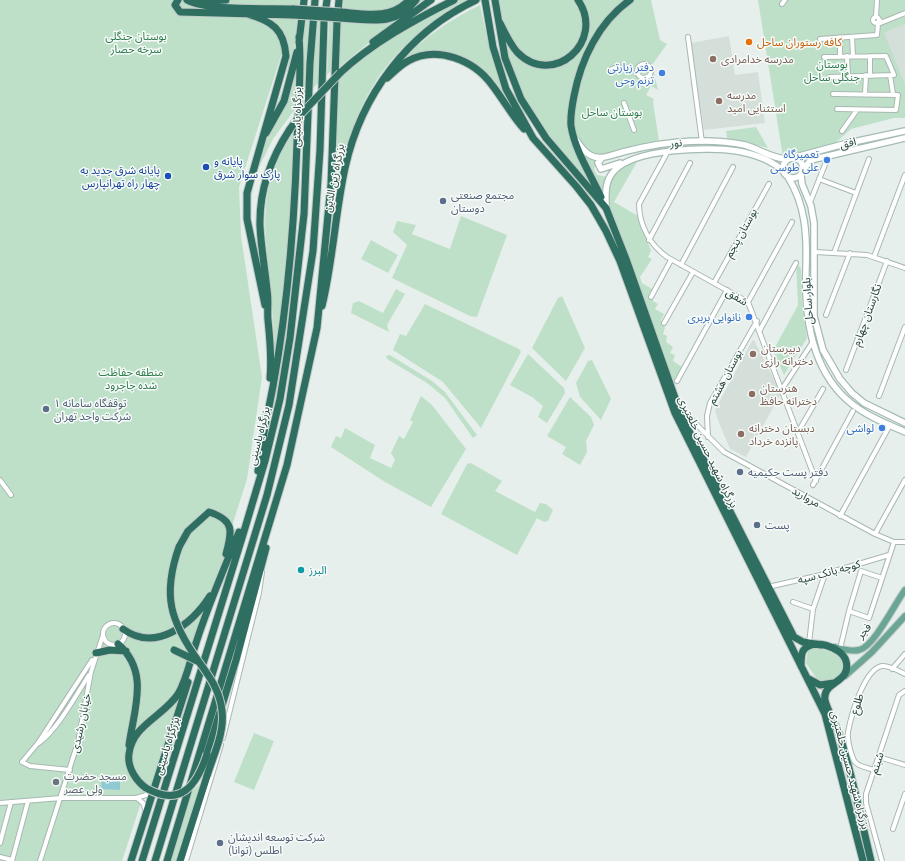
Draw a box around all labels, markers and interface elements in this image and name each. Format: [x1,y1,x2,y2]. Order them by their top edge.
park label: بوستان جنگلی سرخه حصار [105,29,167,55]
place label: کافه رستوران ساحل [757,35,842,49]
marker: کافه رستوران ساحل [744,37,754,47]
place label: مدرسه خدامرادی [721,52,794,66]
marker: مدرسه خدامرادی [708,54,718,64]
park label: بوستان جنگلی ساحل [804,57,860,83]
place label: دفتر زیارتی ترنم وحی [608,60,654,86]
marker: دفتر زیارتی ترنم وحی [657,68,667,78]
street label: بزرگراه یاسینی [290,87,304,147]
place label: مدرسه استثنایی امید [727,88,786,114]
marker: مدرسه استثنایی امید [714,96,724,106]
park label: بوستان ساحل [582,105,642,119]
street label: افق [839,135,857,151]
street label: نور [669,136,683,150]
street label: بزرگراه زین الدین [321,143,347,213]
place label: تعمیرگاه علی طوسی [770,147,819,173]
place label: پایانه و پارک‌ سوار شرق [214,154,280,180]
marker: تعمیرگاه علی طوسی [822,155,832,165]
marker: پایانه و پارک‌ سوار شرق [201,162,211,172]
place label: پایانه شرق جدید به چهار راه تهرانپارس [80,163,160,189]
marker: پایانه شرق جدید به چهار راه تهرانپارس [163,171,173,181]
place label: مجتمع صنعتی دوستان [451,188,514,214]
marker: مجتمع صنعتی دوستان [438,196,448,206]
street label: بوستان پنجم [722,206,760,260]
street label: بلوار ساحل [800,277,816,325]
street label: نگارستان چهارم [850,282,884,348]
street label: شفق [724,285,750,309]
place label: نانوایی بربری [688,310,741,324]
marker: نانوایی بربری [744,312,754,322]
place label: دبیرستان دخترانه رازی [761,341,813,367]
street label: بوستان هشتم [705,347,745,407]
marker: دبیرستان دخترانه رازی [748,349,758,359]
park label: منطقه حفاظت شده جاجرود [98,365,164,391]
place label: هنرستان دخترانه حافظ [760,381,817,407]
marker: هنرستان دخترانه حافظ [747,389,757,399]
street label: بزرگراه شهید حسین خلعتبری [675,394,741,510]
place label: توقفگاه سامانه ۱ شرکت واحد تهران [54,396,131,422]
marker: توقفگاه سامانه ۱ شرکت واحد تهران [41,404,51,414]
street label: بزرگراه یاسینی [245,405,273,467]
place label: دبستان دخترانه پانزده خرداد [749,421,815,447]
place label: لواشی [847,421,874,435]
marker: لواشی [877,423,887,433]
marker: دبستان دخترانه پانزده خرداد [736,429,746,439]
place label: دفتر پست حکیمیه [748,465,828,479]
marker: دفتر پست حکیمیه [735,467,745,477]
street label: مروارید [789,484,823,510]
place label: پست [765,518,790,532]
marker: پست [752,520,762,530]
street label: کوچه بانک سپه [796,557,862,587]
place label: البرز [309,563,327,577]
marker: البرز [296,565,306,575]
street label: فجر [854,621,874,641]
street label: خیابان رشیدی [68,692,94,754]
street label: طلوع [848,692,866,716]
street label: بزرگراه شهید حسین خلعتبری [828,709,872,831]
street label: بزرگراه یاسینی [152,715,182,777]
street label: شبنم [867,750,887,776]
place label: مسجد حضرت ولی عصر [64,769,127,795]
marker: مسجد حضرت ولی عصر [51,777,61,787]
place label: شرکت توسعه اندیشان اطلس (توانا) [228,830,325,856]
marker: شرکت توسعه اندیشان اطلس (توانا) [215,838,225,848]

